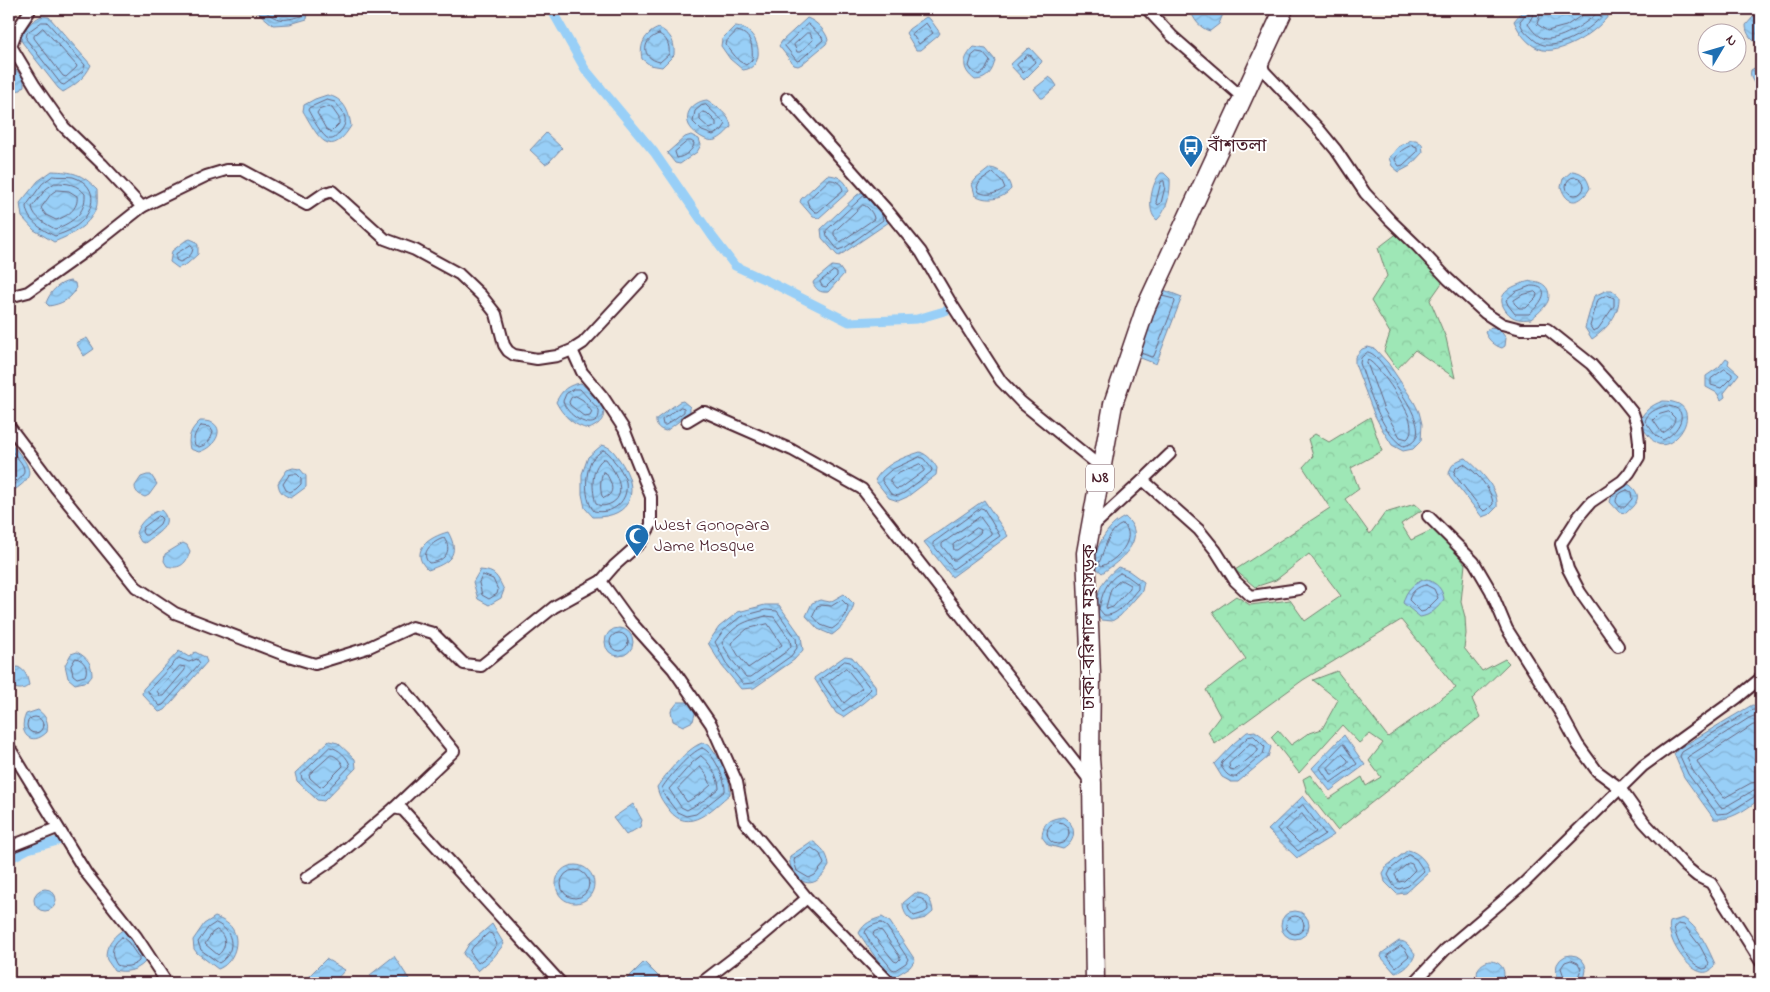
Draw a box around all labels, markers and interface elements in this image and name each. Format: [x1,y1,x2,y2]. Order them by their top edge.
north arrow [1698,22,1748,72]
text: N [1720,31,1742,51]
bus stop icon: বাঁশতলা [1178,134,1204,168]
place label: বাঁশতলা [1207,134,1267,160]
road number: N8 [1086,464,1114,492]
place label: West Gonopara Jame Mosque [654,513,769,560]
mosque icon: West Gonopara Jame Mosque [624,523,650,557]
street label: ঢাকা-বরিশাল মহাসড়ক [1077,544,1103,711]

